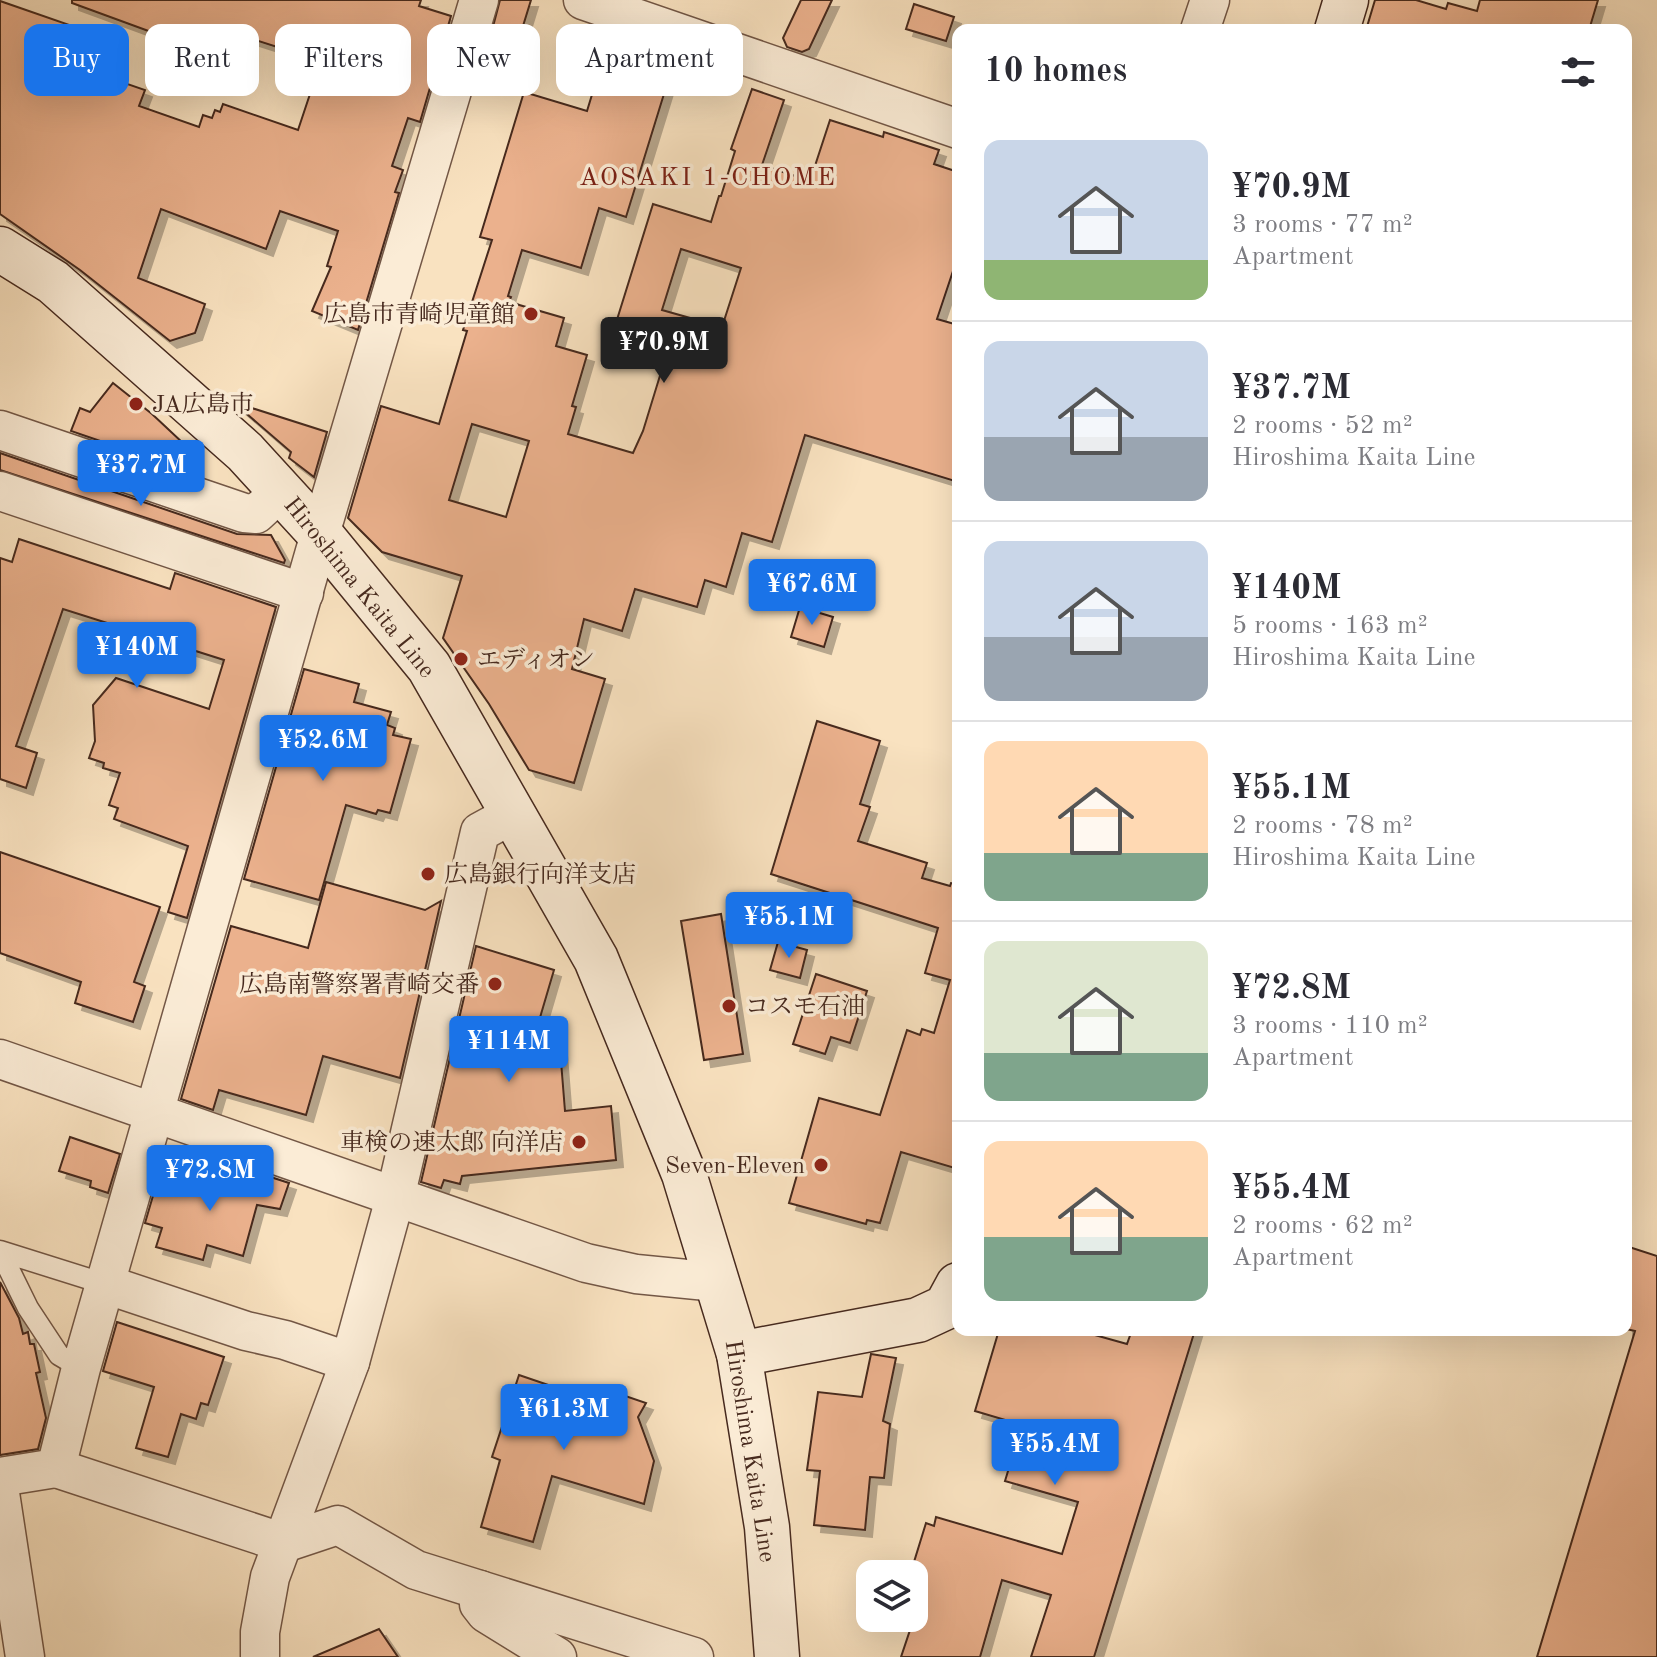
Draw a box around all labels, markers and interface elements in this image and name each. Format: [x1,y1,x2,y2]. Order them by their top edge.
chip: Buy [24,24,129,96]
chip: Rent [145,24,259,96]
chip: Filters [275,24,411,96]
chip: New [427,24,540,96]
chip: Apartment [556,24,743,96]
icon: filters [1556,50,1600,94]
text: 10 homes [984,55,1127,89]
district label: AOSAKI 1-CHOME [579,165,837,191]
text: ¥70.9M [1232,171,1351,205]
icon: home [1048,172,1144,268]
text: 3 rooms · 77 m² [1232,212,1413,238]
text: Apartment [1232,244,1354,270]
place label: 広島市青崎児童館 [323,301,515,328]
marker: 広島市青崎児童館 [522,305,540,323]
pin: ¥70.9M [599,317,729,385]
text: ¥70.9M [619,330,709,356]
text: ¥37.7M [1232,372,1351,406]
icon: home [1048,373,1144,469]
place label: JA広島市 [152,391,254,418]
marker: JA広島市 [127,395,145,413]
text: 2 rooms · 52 m² [1232,413,1413,439]
pin: ¥37.7M [76,440,206,508]
text: Hiroshima Kaita Line [1232,445,1475,471]
text: ¥37.7M [96,453,186,479]
street label: Hiroshima Kaita Line [278,493,438,683]
pin: ¥67.6M [747,559,877,627]
text: ¥67.6M [767,572,857,598]
text: ¥140M [1232,572,1341,606]
icon: home [1048,573,1144,669]
text: 5 rooms · 163 m² [1232,613,1428,639]
pin: ¥140M [81,622,193,690]
text: ¥140M [95,635,179,661]
text: Hiroshima Kaita Line [1232,645,1475,671]
place label: エディオン [477,647,595,673]
marker: エディオン [452,650,470,668]
pin: ¥52.6M [258,715,388,783]
text: ¥52.6M [278,728,368,754]
text: ¥55.1M [1232,772,1351,806]
icon: home [1048,773,1144,869]
text: 2 rooms · 78 m² [1232,813,1413,839]
text: Hiroshima Kaita Line [1232,845,1475,871]
place label: 広島銀行向洋支店 [444,861,636,888]
marker: 広島銀行向洋支店 [419,865,437,883]
pin: ¥55.1M [724,892,854,960]
text: ¥55.1M [744,905,834,931]
place label: 広島南警察署青崎交番 [239,971,479,998]
text: ¥72.8M [1232,972,1351,1006]
icon: home [1048,973,1144,1069]
marker: 広島南警察署青崎交番 [486,975,504,993]
place label: コスモ石油 [745,994,865,1020]
marker: コスモ石油 [720,997,738,1015]
text: 3 rooms · 110 m² [1232,1013,1428,1039]
pin: ¥114M [453,1016,565,1084]
text: ¥114M [467,1029,551,1055]
text: Apartment [1232,1045,1354,1071]
place label: 車検の速太郎 向洋店 [340,1129,563,1156]
marker: 車検の速太郎 向洋店 [570,1133,588,1151]
pin: ¥72.8M [145,1145,275,1213]
place label: Seven-Eleven [665,1155,805,1179]
marker: Seven-Eleven [812,1156,830,1174]
text: ¥72.8M [165,1158,255,1184]
text: ¥55.4M [1232,1172,1351,1206]
icon: home [1048,1173,1144,1269]
text: 2 rooms · 62 m² [1232,1213,1413,1239]
text: Apartment [1232,1245,1354,1271]
street label: Hiroshima Kaita Line [720,1338,778,1564]
pin: ¥61.3M [499,1384,629,1452]
text: ¥61.3M [519,1397,609,1423]
pin: ¥55.4M [990,1419,1120,1487]
text: ¥55.4M [1010,1432,1100,1458]
map controls [856,1560,928,1632]
button: layers [856,1560,928,1632]

